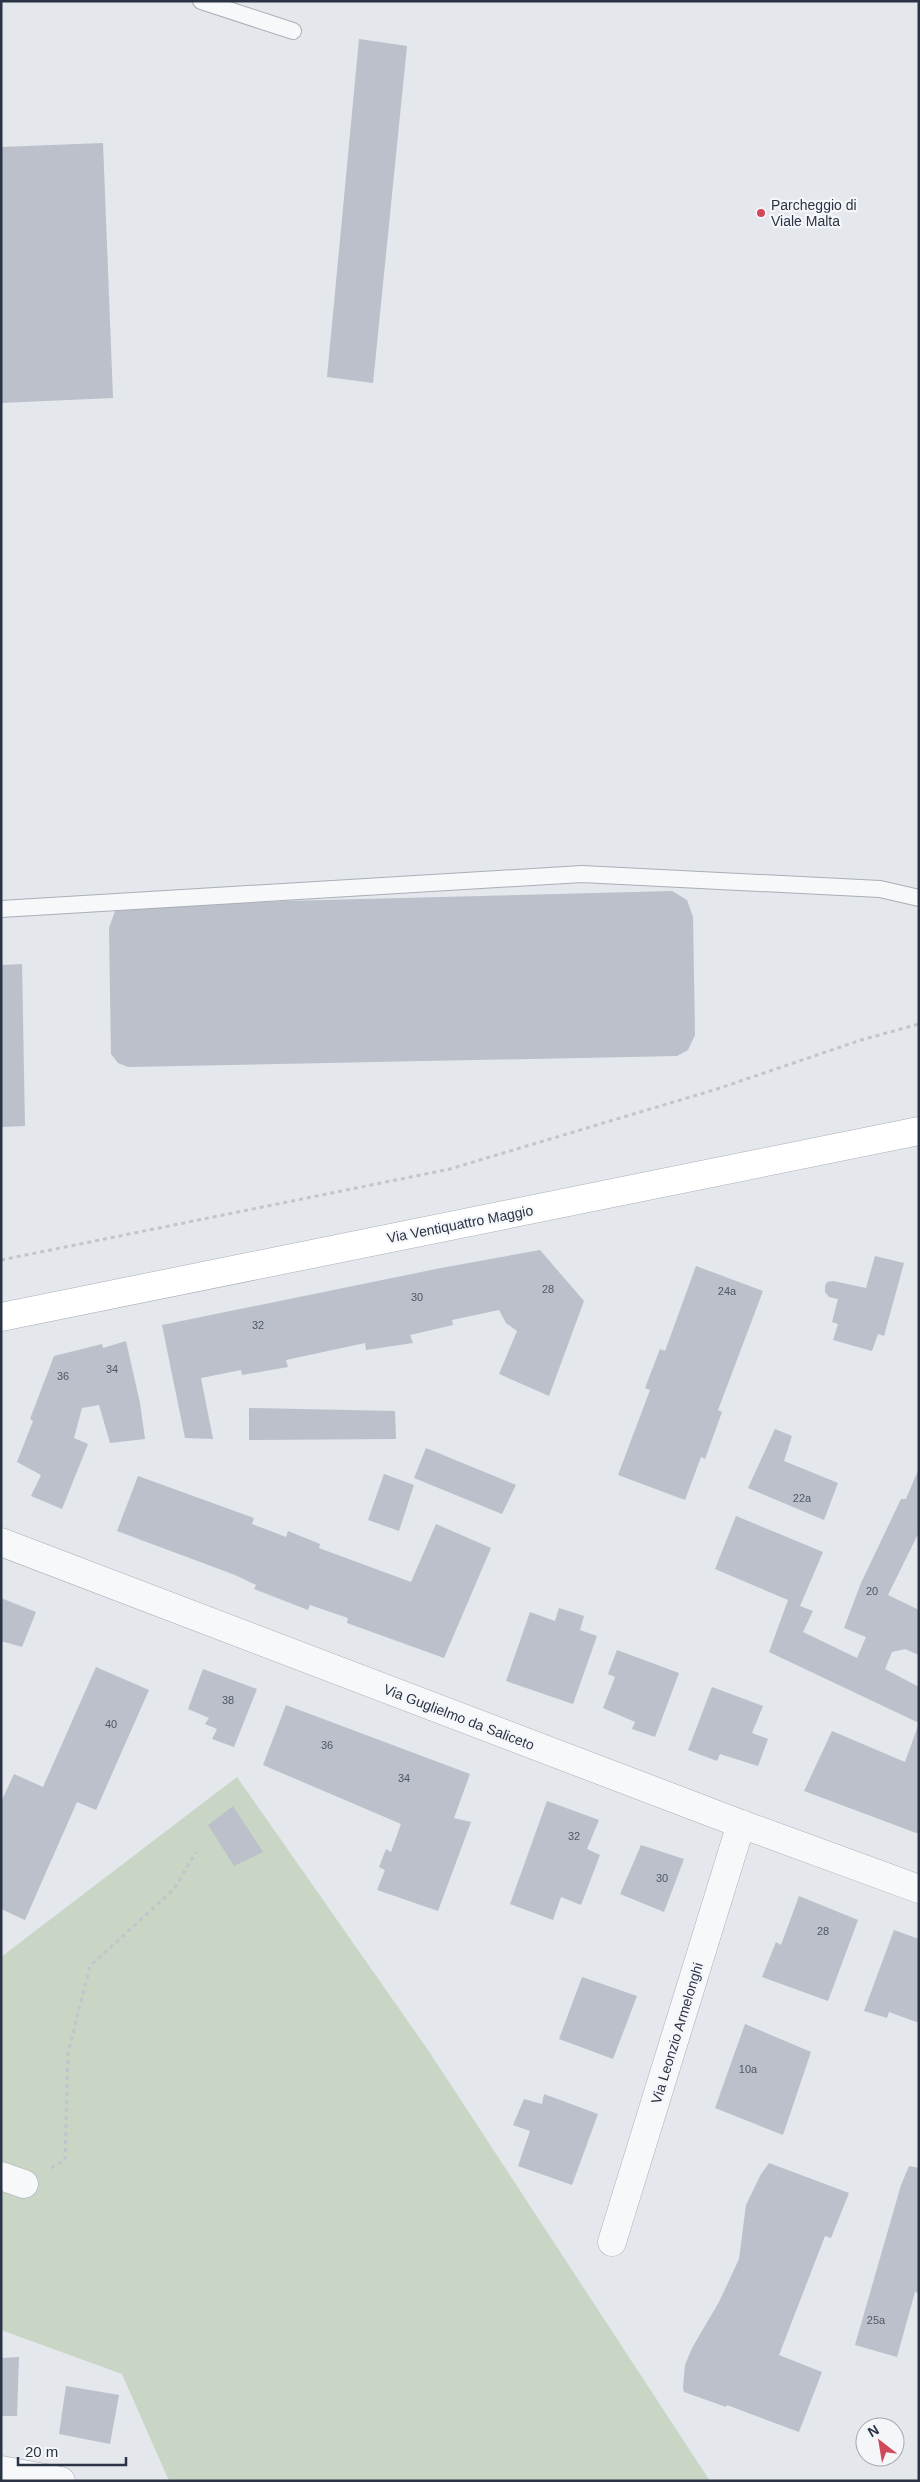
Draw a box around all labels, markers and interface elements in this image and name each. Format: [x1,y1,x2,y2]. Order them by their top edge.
place label: Parcheggio di Viale Malta [771,197,857,229]
marker: Parcheggio di Viale Malta [755,207,767,219]
street label: Via Ventiquattro Maggio [386,1202,535,1246]
house number: 28 [542,1283,554,1295]
house number: 24a [718,1285,737,1297]
house number: 30 [411,1291,423,1303]
house number: 32 [252,1319,264,1331]
house number: 34 [106,1363,118,1375]
house number: 36 [57,1370,69,1382]
house number: 22a [793,1492,812,1504]
house number: 20 [866,1585,878,1597]
street label: Via Guglielmo da Saliceto [381,1681,537,1753]
house number: 38 [222,1694,234,1706]
house number: 40 [105,1718,117,1730]
house number: 36 [321,1739,333,1751]
house number: 34 [398,1772,410,1784]
house number: 32 [568,1830,580,1842]
house number: 30 [656,1872,668,1884]
house number: 28 [817,1925,829,1937]
street label: Via Leonzio Armelonghi [648,1960,706,2106]
house number: 10a [739,2063,758,2075]
house number: 25a [867,2314,886,2326]
north arrow [855,2417,905,2467]
text: N [865,2421,882,2440]
scale bar [18,2434,125,2466]
text: 20 m [25,2443,58,2460]

